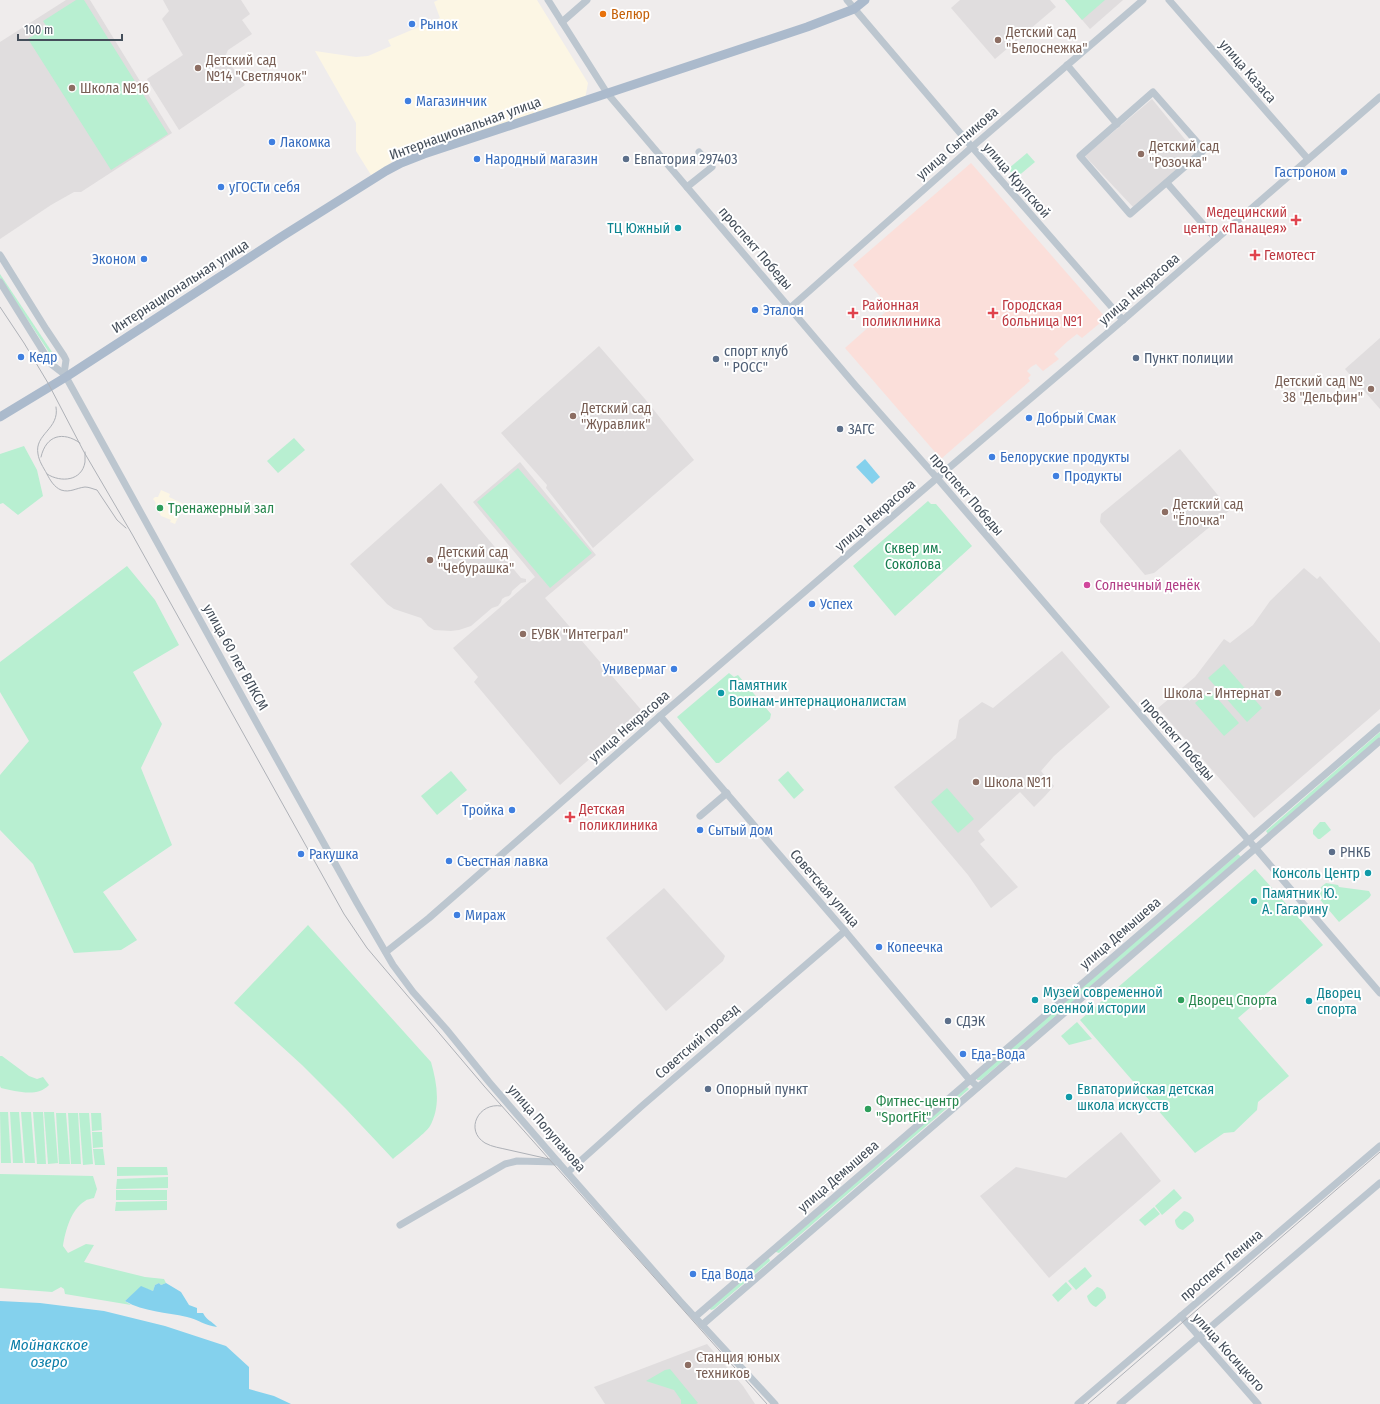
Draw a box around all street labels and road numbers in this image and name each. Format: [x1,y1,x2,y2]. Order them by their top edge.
street label: улица Казаса [1216,36,1280,107]
street label: Интернациональная улица [387,93,543,164]
street label: улица Сытникова [913,103,1002,184]
street label: улица Крупской [979,139,1054,221]
street label: проспект Победы [715,203,796,293]
street label: Интернациональная улица [109,236,252,337]
street label: улица Некрасова [1095,250,1183,329]
street label: проспект Победы [926,449,1007,539]
street label: улица Некрасова [831,476,919,555]
street label: улица 60 лет ВЛКСМ [199,601,272,713]
street label: улица Некрасова [585,687,673,766]
street label: проспект Победы [1137,694,1218,784]
street label: Советская улица [786,846,863,931]
street label: улица Демышева [1076,894,1164,973]
street label: Советский проезд [652,1000,743,1083]
street label: улица Полупанова [504,1081,589,1176]
street label: улица Демышева [794,1137,882,1216]
street label: проспект Ленина [1177,1226,1266,1305]
street label: улица Косицкого [1189,1309,1268,1395]

